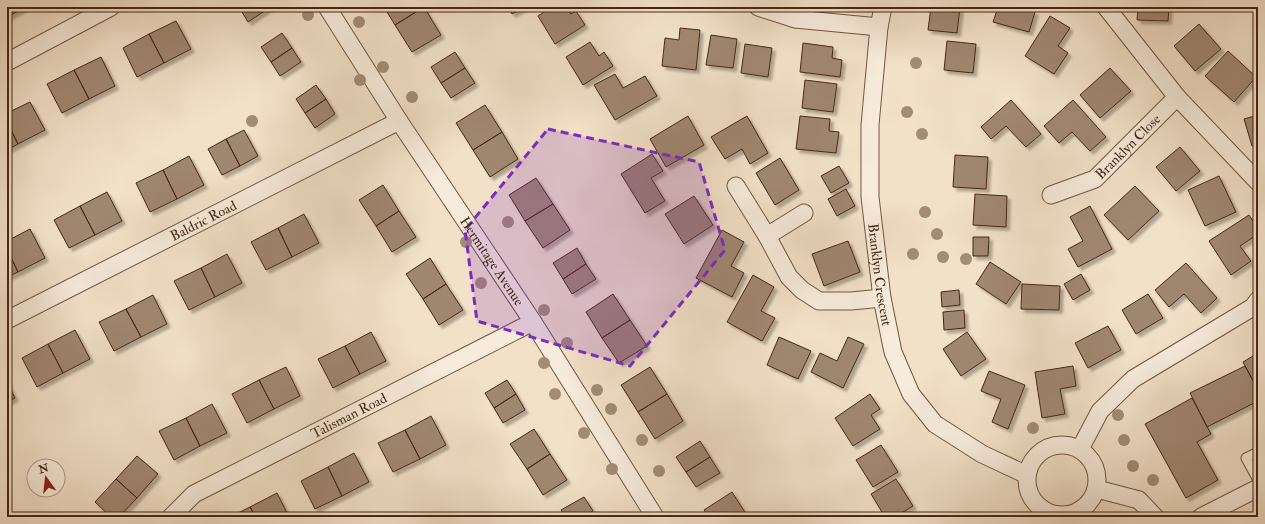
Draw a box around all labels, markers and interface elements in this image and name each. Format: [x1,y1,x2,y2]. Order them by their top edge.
street label: Branklyn Close [1092,110,1164,182]
street label: Baldric Road [167,196,239,244]
street label: Hermitage Avenue [456,213,528,309]
street label: Branklyn Crescent [865,222,896,328]
street label: Talisman Road [308,389,390,442]
north arrow [26,458,66,498]
text: N [36,461,51,477]

